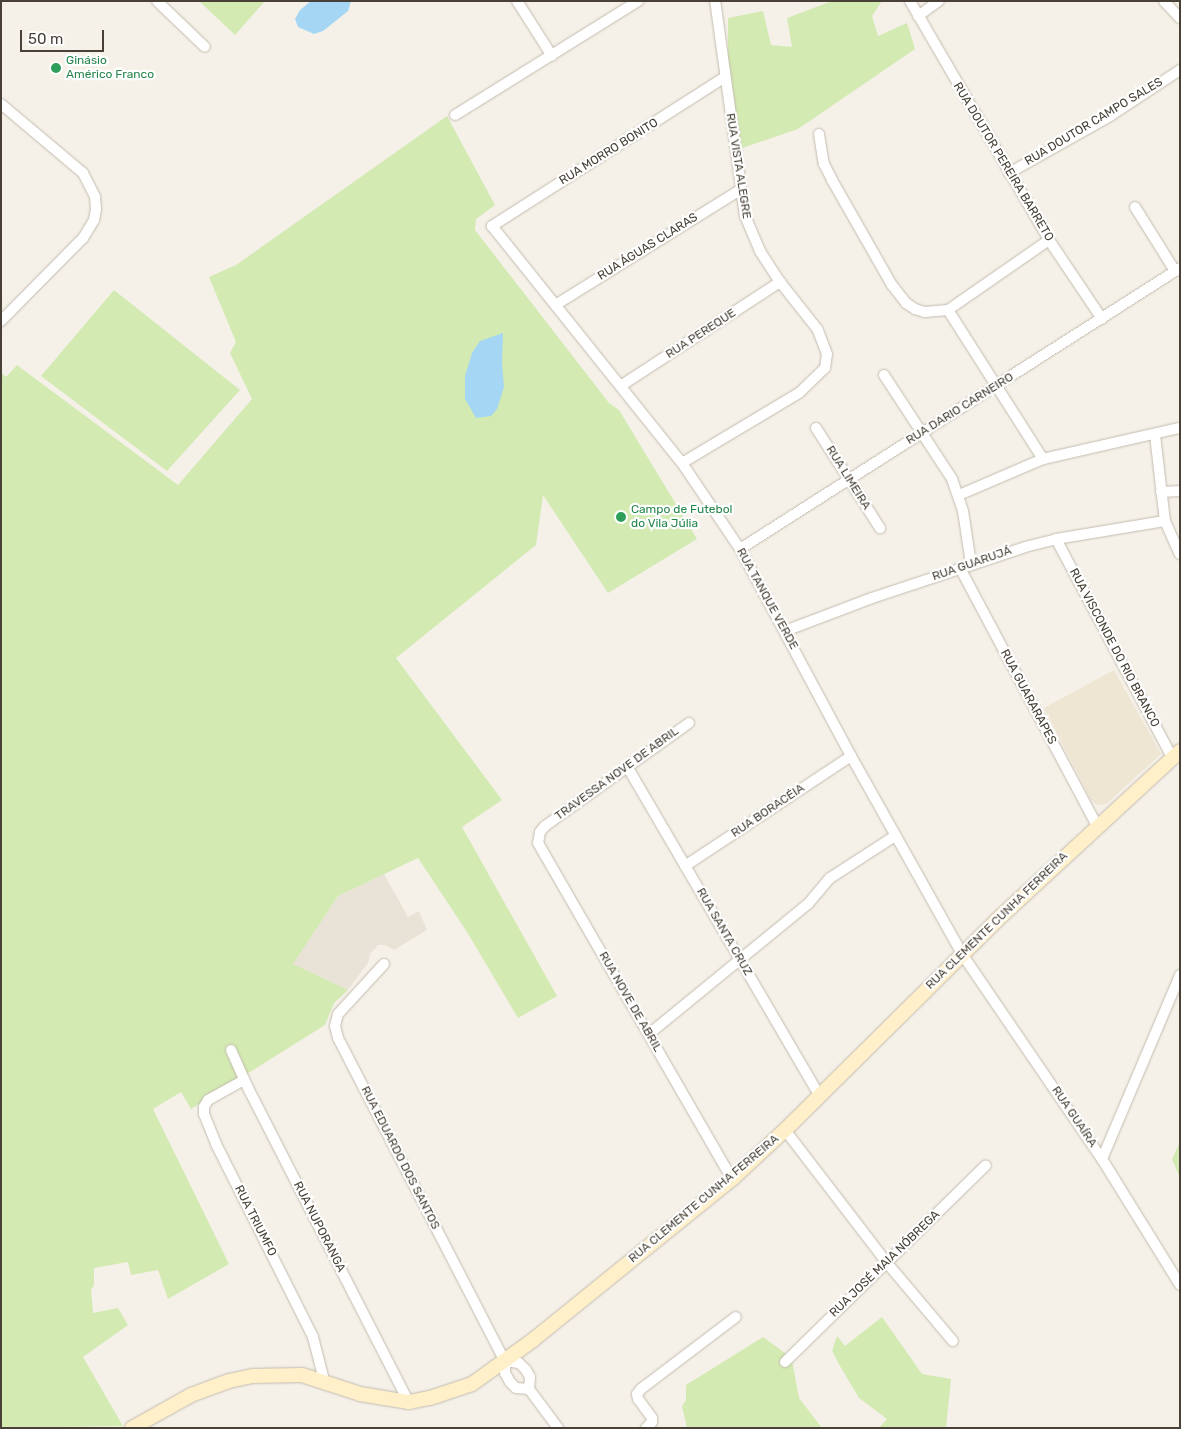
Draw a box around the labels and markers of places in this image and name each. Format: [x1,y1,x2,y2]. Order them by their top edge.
place label: Ginásio Américo Franco [66,54,154,82]
marker: Ginásio Américo Franco [50,62,62,74]
place label: Campo de Futebol do Vila Júlia [631,503,733,531]
marker: Campo de Futebol do Vila Júlia [615,511,627,523]

